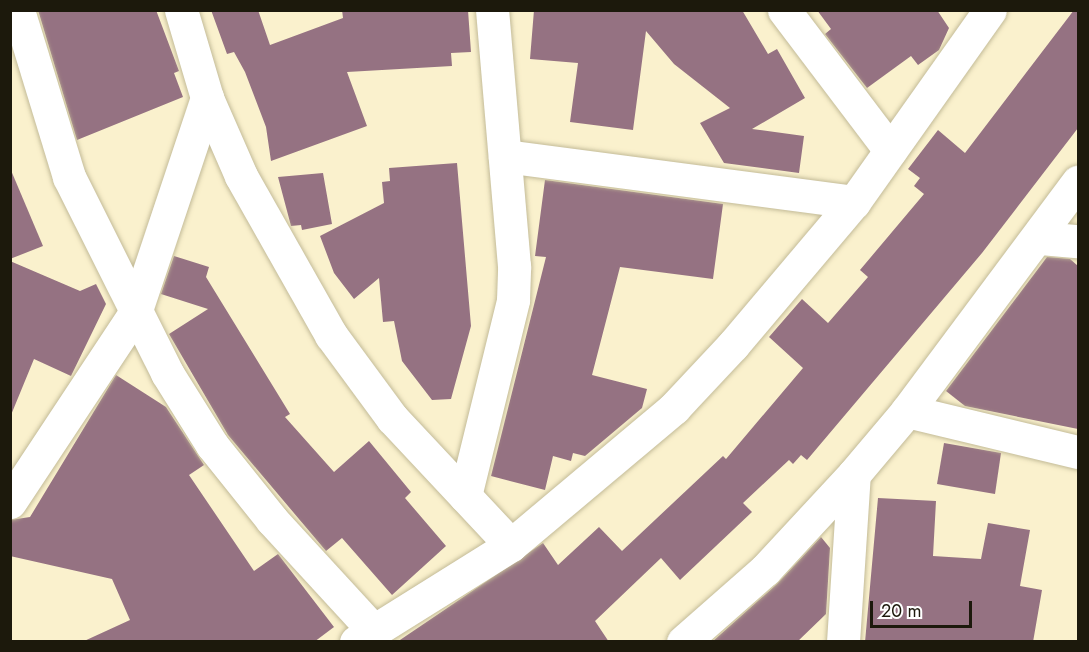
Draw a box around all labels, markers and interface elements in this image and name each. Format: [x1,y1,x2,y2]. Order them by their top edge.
scale bar [873,589,975,627]
text: 20 m [881,598,921,624]

